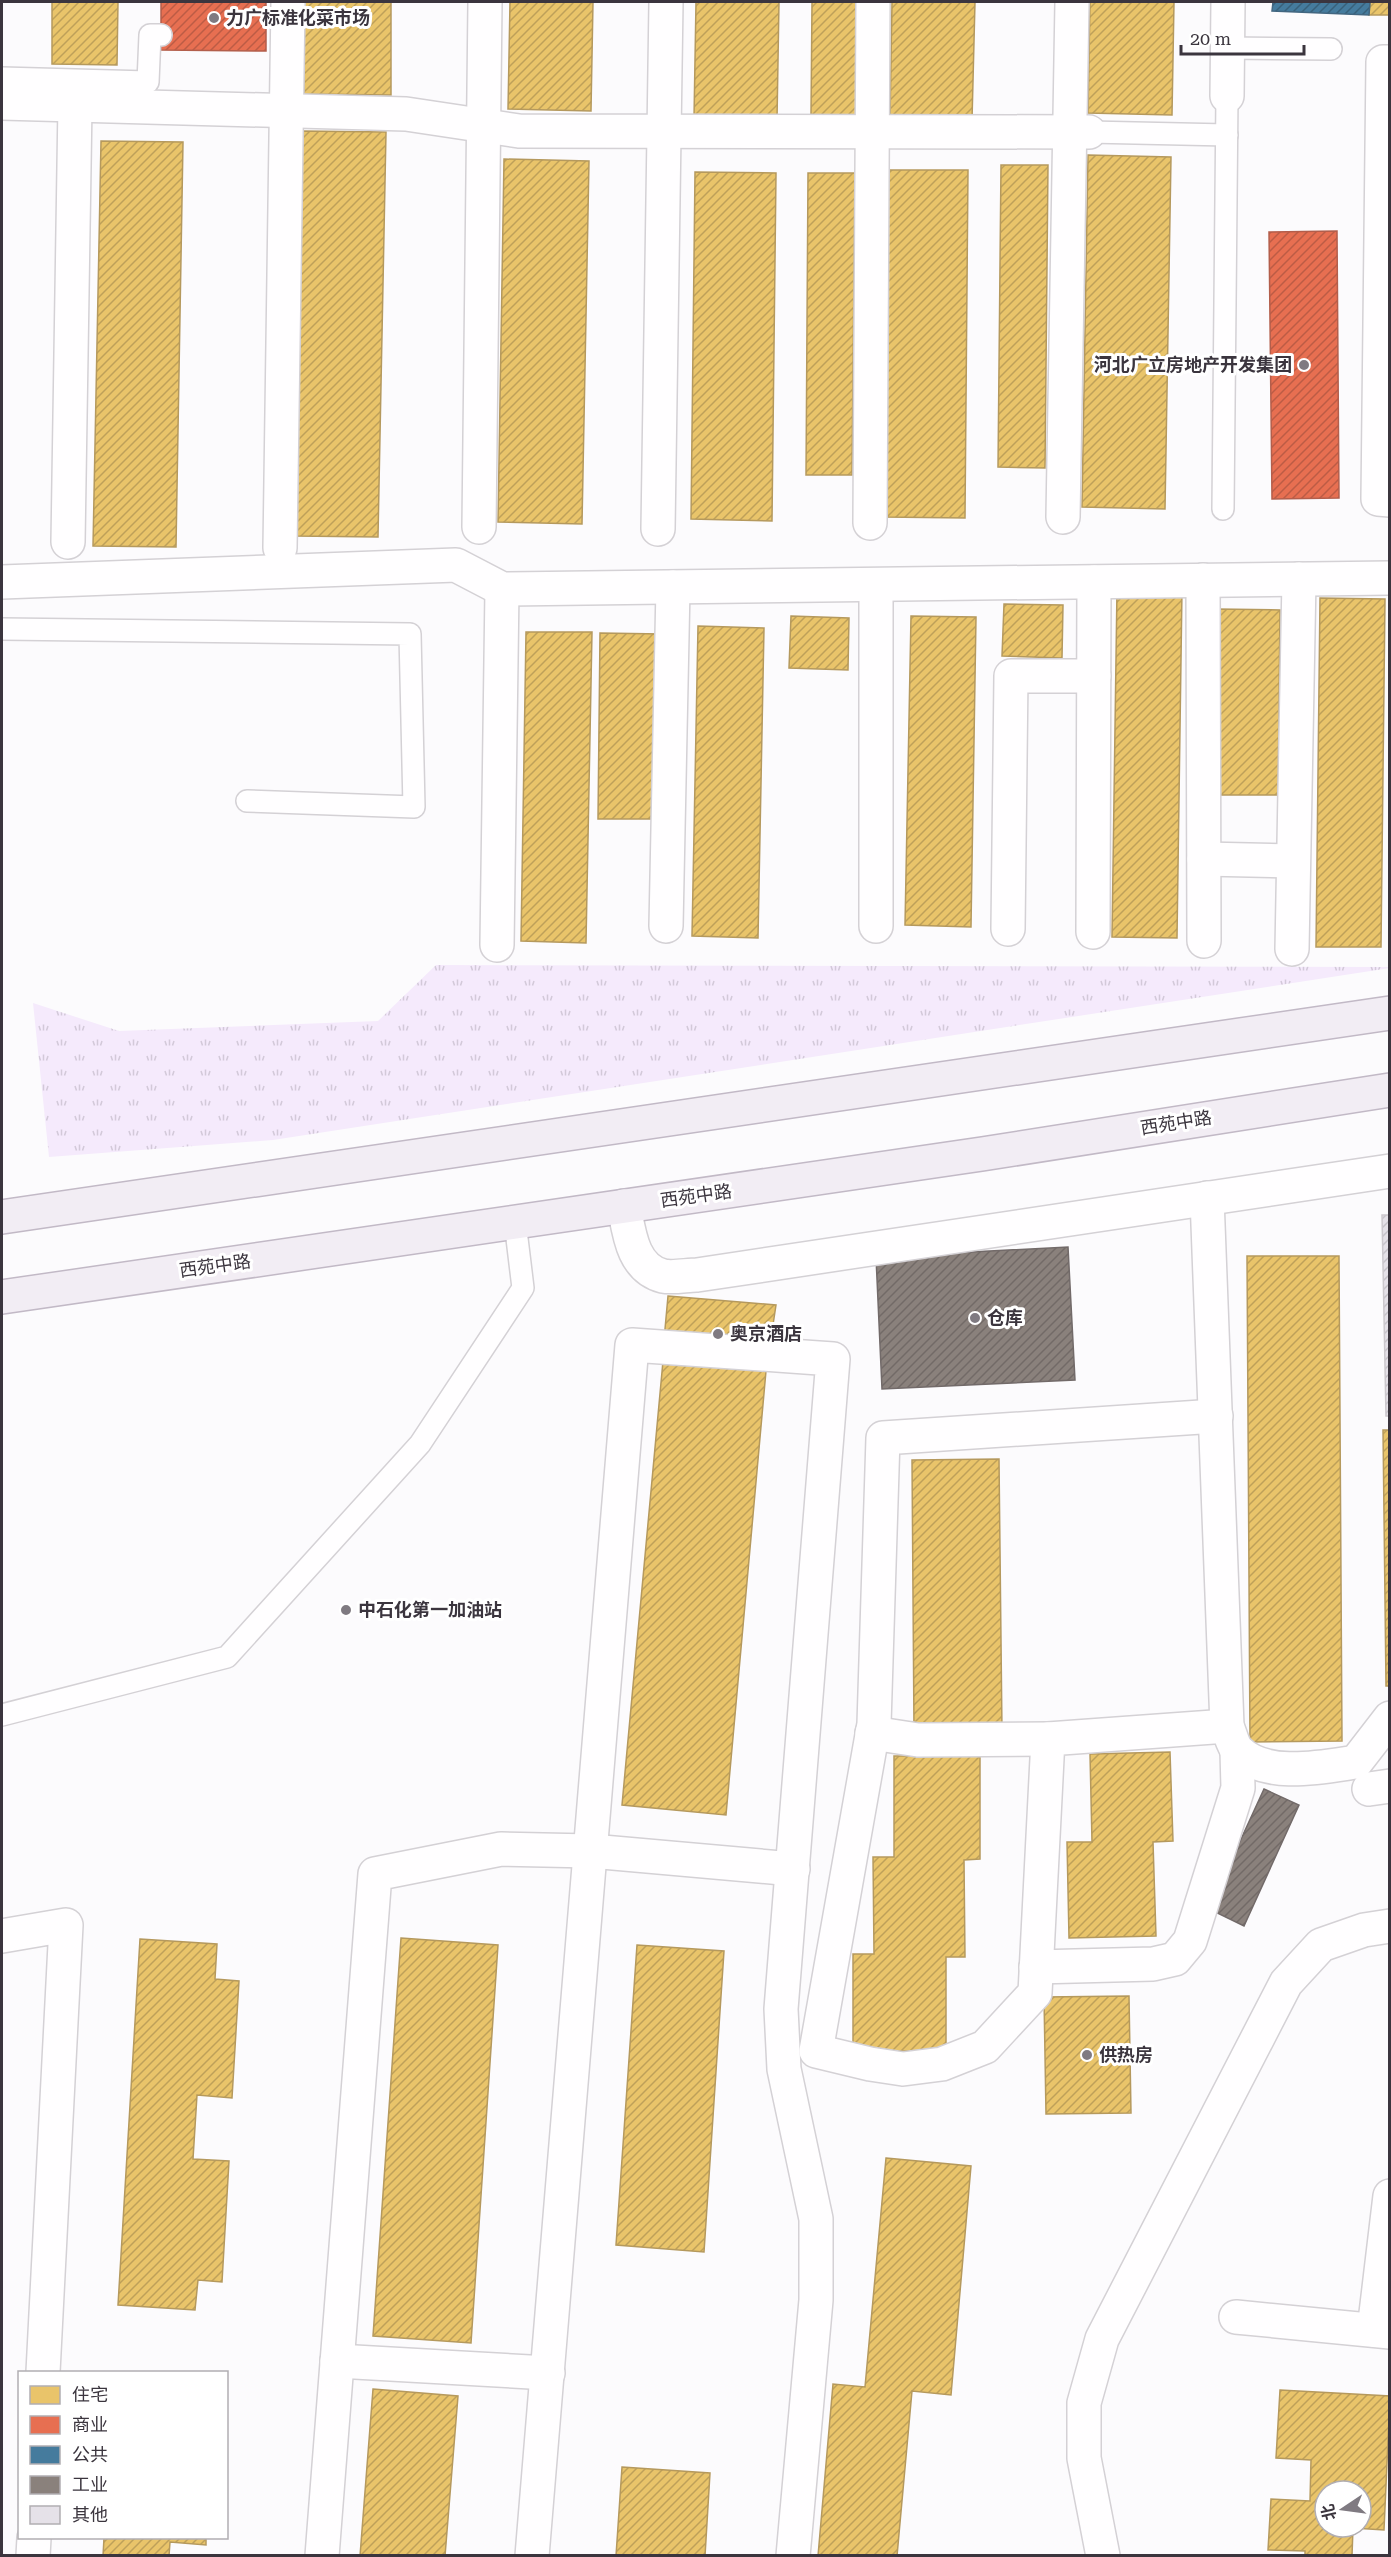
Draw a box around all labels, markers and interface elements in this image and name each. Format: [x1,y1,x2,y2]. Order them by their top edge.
place label: 力广标准化菜市场 [226,7,370,28]
marker: 力广标准化菜市场 [207,11,221,25]
scale bar [1181,18,1304,56]
text: 20 m [1190,28,1231,49]
place label: 河北广立房地产开发集团 [1094,354,1292,375]
marker: 河北广立房地产开发集团 [1297,358,1311,372]
street label: 西苑中路 [1139,1107,1213,1139]
street label: 西苑中路 [659,1180,733,1211]
street label: 西苑中路 [178,1250,252,1281]
place label: 仓库 [987,1307,1023,1328]
marker: 仓库 [968,1311,982,1325]
place label: 奥京酒店 [730,1323,802,1344]
marker: 奥京酒店 [711,1327,725,1341]
place label: 中石化第一加油站 [358,1599,502,1620]
marker: 中石化第一加油站 [339,1603,353,1617]
place label: 供热房 [1099,2044,1153,2065]
marker: 供热房 [1080,2048,1094,2062]
legend [18,2371,228,2539]
text: 住宅 [72,2384,108,2405]
text: 商业 [72,2414,108,2435]
text: 公共 [72,2444,108,2465]
text: 工业 [72,2474,108,2495]
north arrow [1313,2479,1373,2539]
text: 北 [1318,2502,1340,2522]
text: 其他 [72,2504,108,2525]

